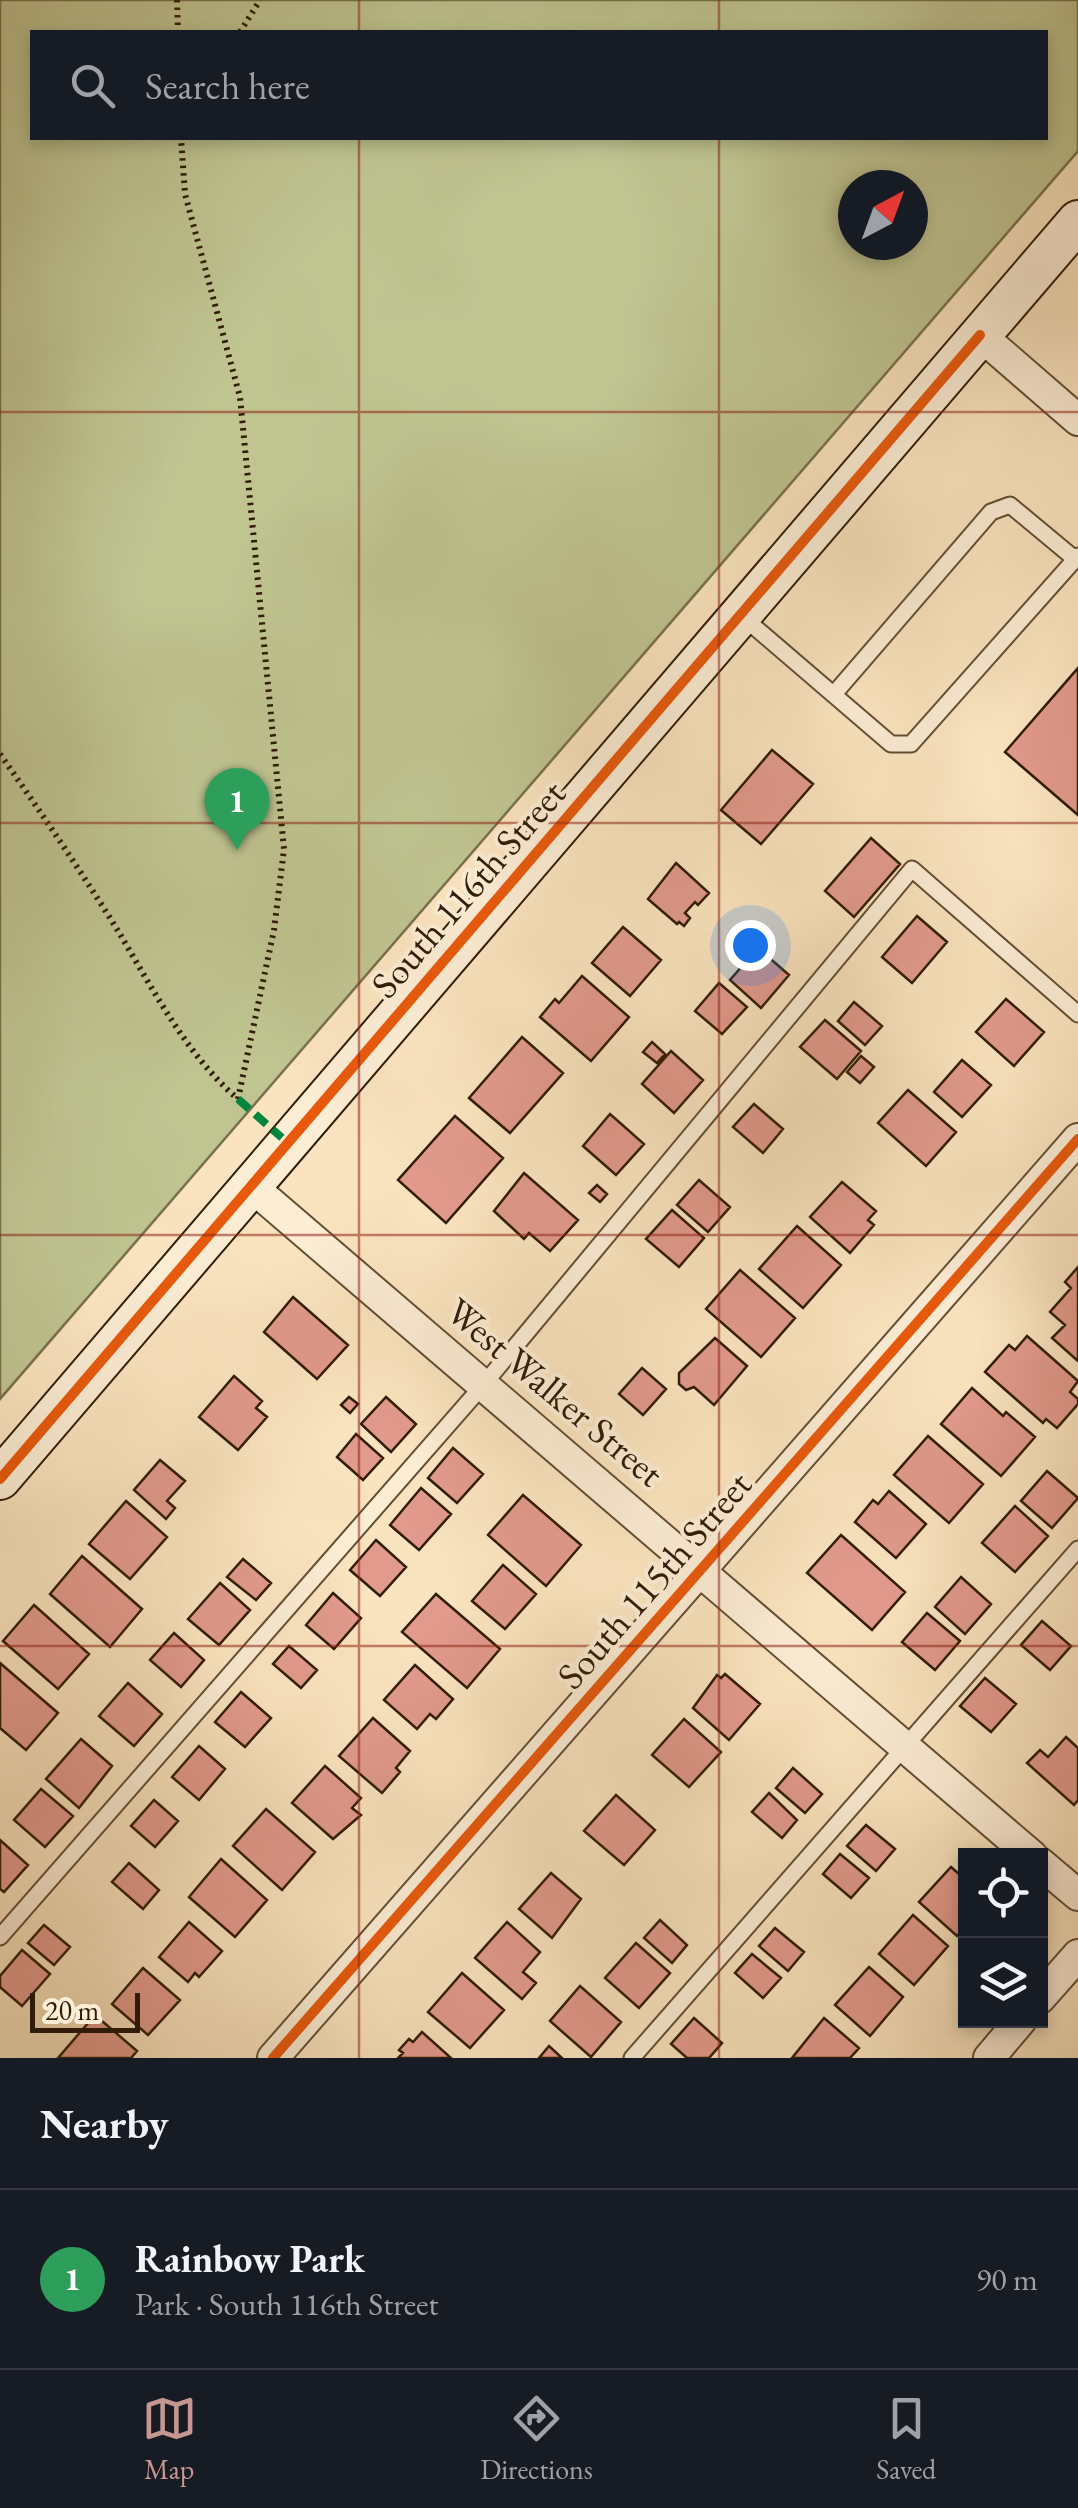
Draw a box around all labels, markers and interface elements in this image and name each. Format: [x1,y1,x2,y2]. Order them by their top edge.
search box [30,30,1048,140]
icon: search [65,58,120,113]
text: Search here [145,61,310,110]
north arrow [838,170,928,260]
pin: 1 [204,768,270,850]
street label: South 116th Street [360,770,576,1008]
your location [725,920,776,971]
street label: West Walker Street [436,1286,674,1497]
street label: South 115th Street [546,1461,762,1699]
map controls [958,1848,1048,2028]
button: locate [958,1848,1048,1938]
button: layers [958,1938,1048,2028]
scale bar [30,1988,140,2032]
text: 20 m [45,1992,99,2028]
text: Nearby [40,2096,169,2151]
text: Rainbow Park [135,2234,365,2283]
text: 1 [64,2258,81,2300]
text: 90 m [976,2258,1038,2300]
text: Park · South 116th Street [135,2283,439,2325]
tab: Map [142,2391,197,2487]
tab: Directions [480,2391,593,2487]
tab: Saved [876,2391,936,2487]

